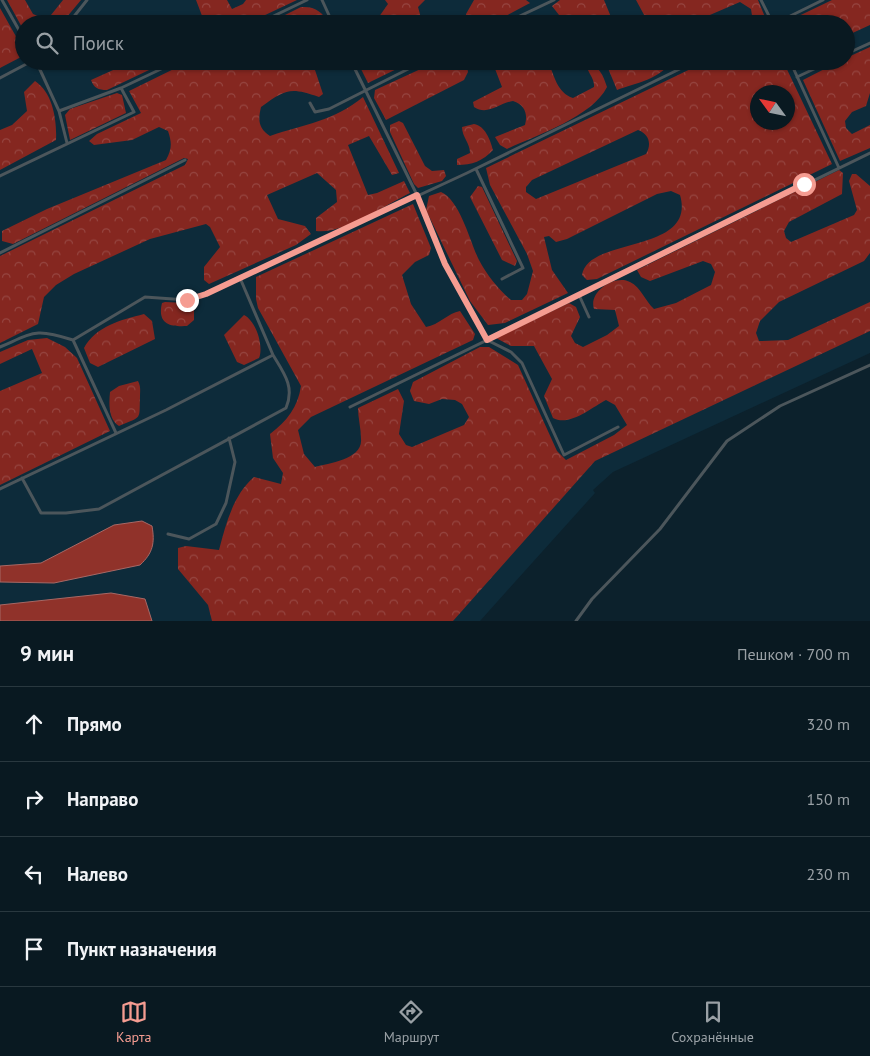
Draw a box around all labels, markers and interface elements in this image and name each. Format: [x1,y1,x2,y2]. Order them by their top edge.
search box [15,15,855,70]
icon: search [33,29,61,57]
text: Поиск [73,31,124,55]
north arrow [750,85,795,130]
route start [793,173,816,196]
route end [176,289,199,312]
text: 9 мин [20,640,74,667]
text: Пешком · 700 m [737,644,850,664]
icon: ahead [20,710,48,738]
text: Прямо [67,712,122,736]
text: 320 m [807,714,850,734]
icon: right [20,785,48,813]
text: Направо [67,787,138,811]
text: 150 m [807,789,850,809]
icon: left [20,860,48,888]
text: Налево [67,862,128,886]
text: 230 m [807,864,850,884]
icon: arrive [20,935,48,963]
text: Пункт назначения [67,937,217,961]
tab: Карта [116,998,151,1046]
tab: Маршрут [384,998,439,1046]
tab: Сохранённые [671,998,754,1046]

